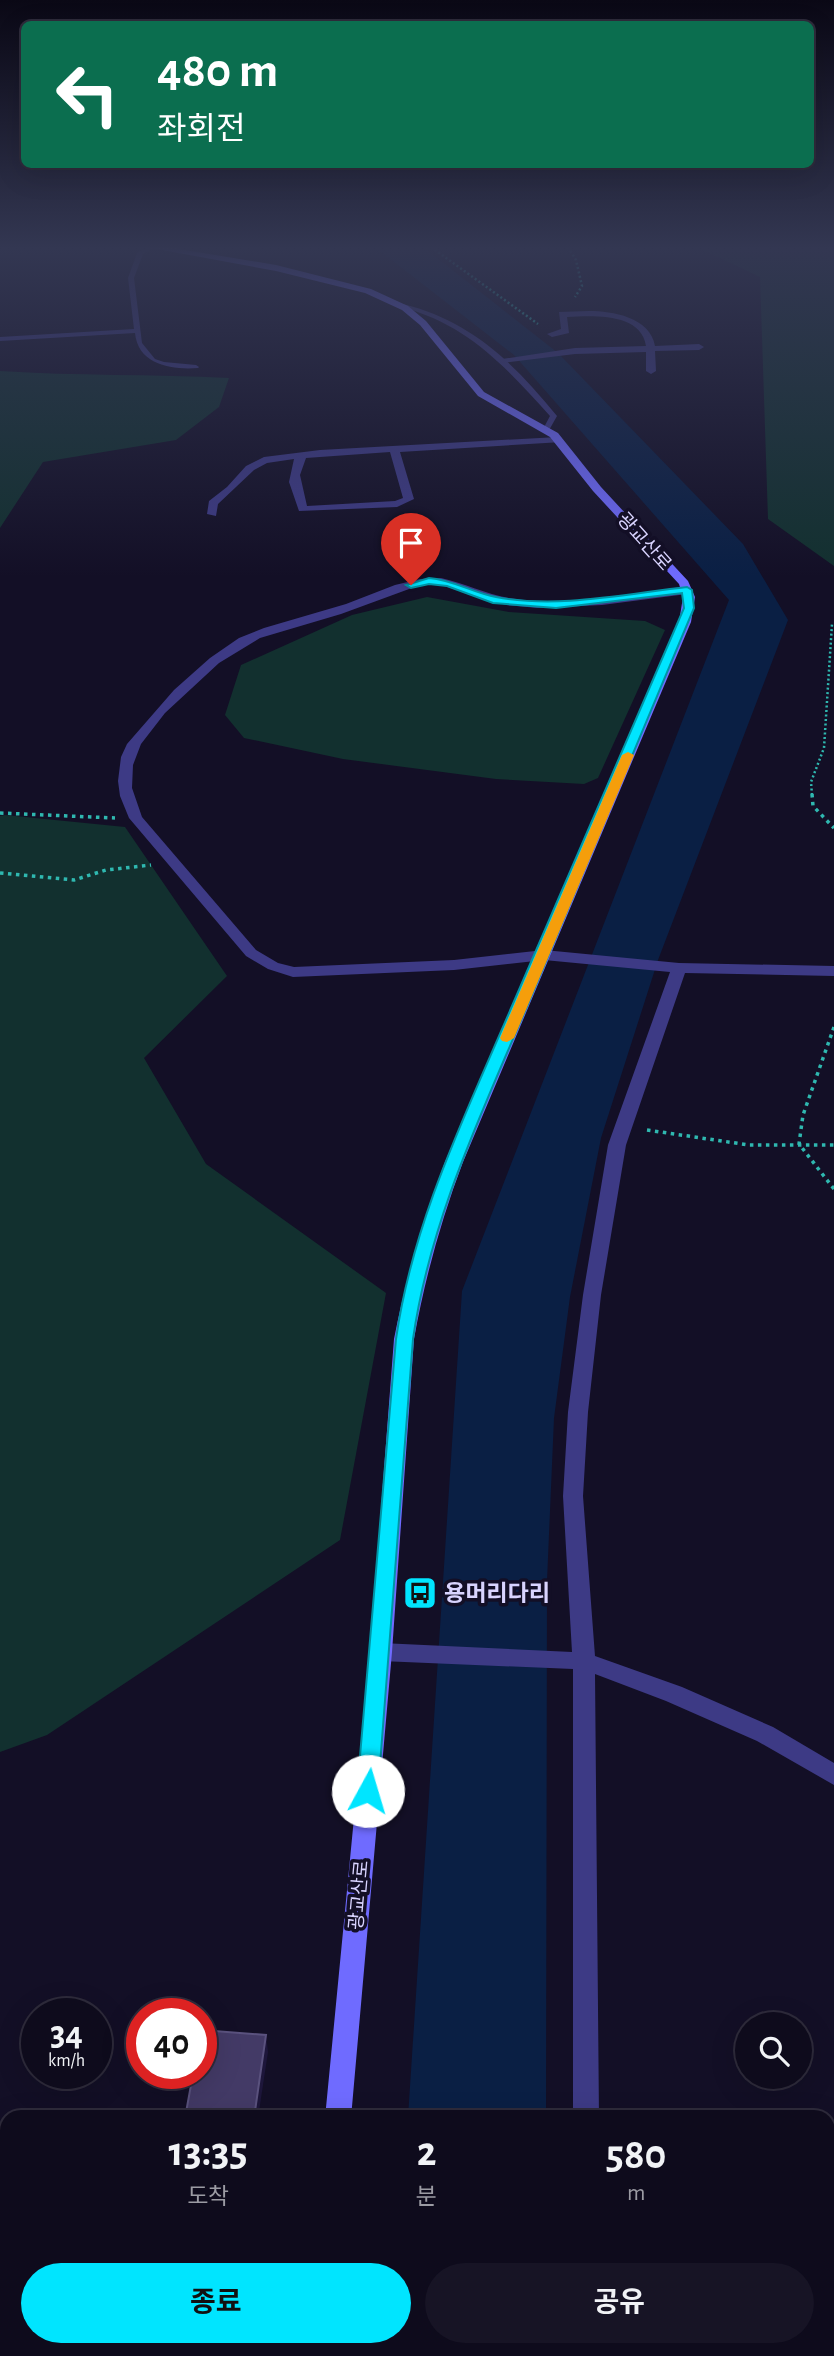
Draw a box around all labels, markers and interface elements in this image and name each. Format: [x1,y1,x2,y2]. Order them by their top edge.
text: 480 m [157,47,278,96]
icon: left [42,49,133,140]
text: 좌회전 [157,113,245,145]
street label: 광교산로 [613,509,675,574]
pin [381,513,441,585]
icon: arrive [392,524,430,562]
bus stop icon: 용머리다리 [401,1574,439,1612]
place label: 용머리다리 [444,1581,550,1606]
position arrow [331,1754,405,1828]
street label: 광교산로 [346,1859,372,1931]
speed limit sign: 40 [126,1998,217,2089]
map controls [735,2012,812,2089]
button: search [735,2012,812,2089]
text: 34 [50,2017,83,2052]
text: km/h [48,2052,85,2070]
text: 13:35 [169,2131,248,2173]
text: 2 [417,2131,437,2173]
text: 580 [606,2134,667,2176]
text: m [627,2182,645,2205]
text: 도착 [187,2186,229,2209]
text: 분 [416,2186,437,2209]
button: 종료 [21,2263,411,2343]
button: 공유 [425,2263,814,2343]

